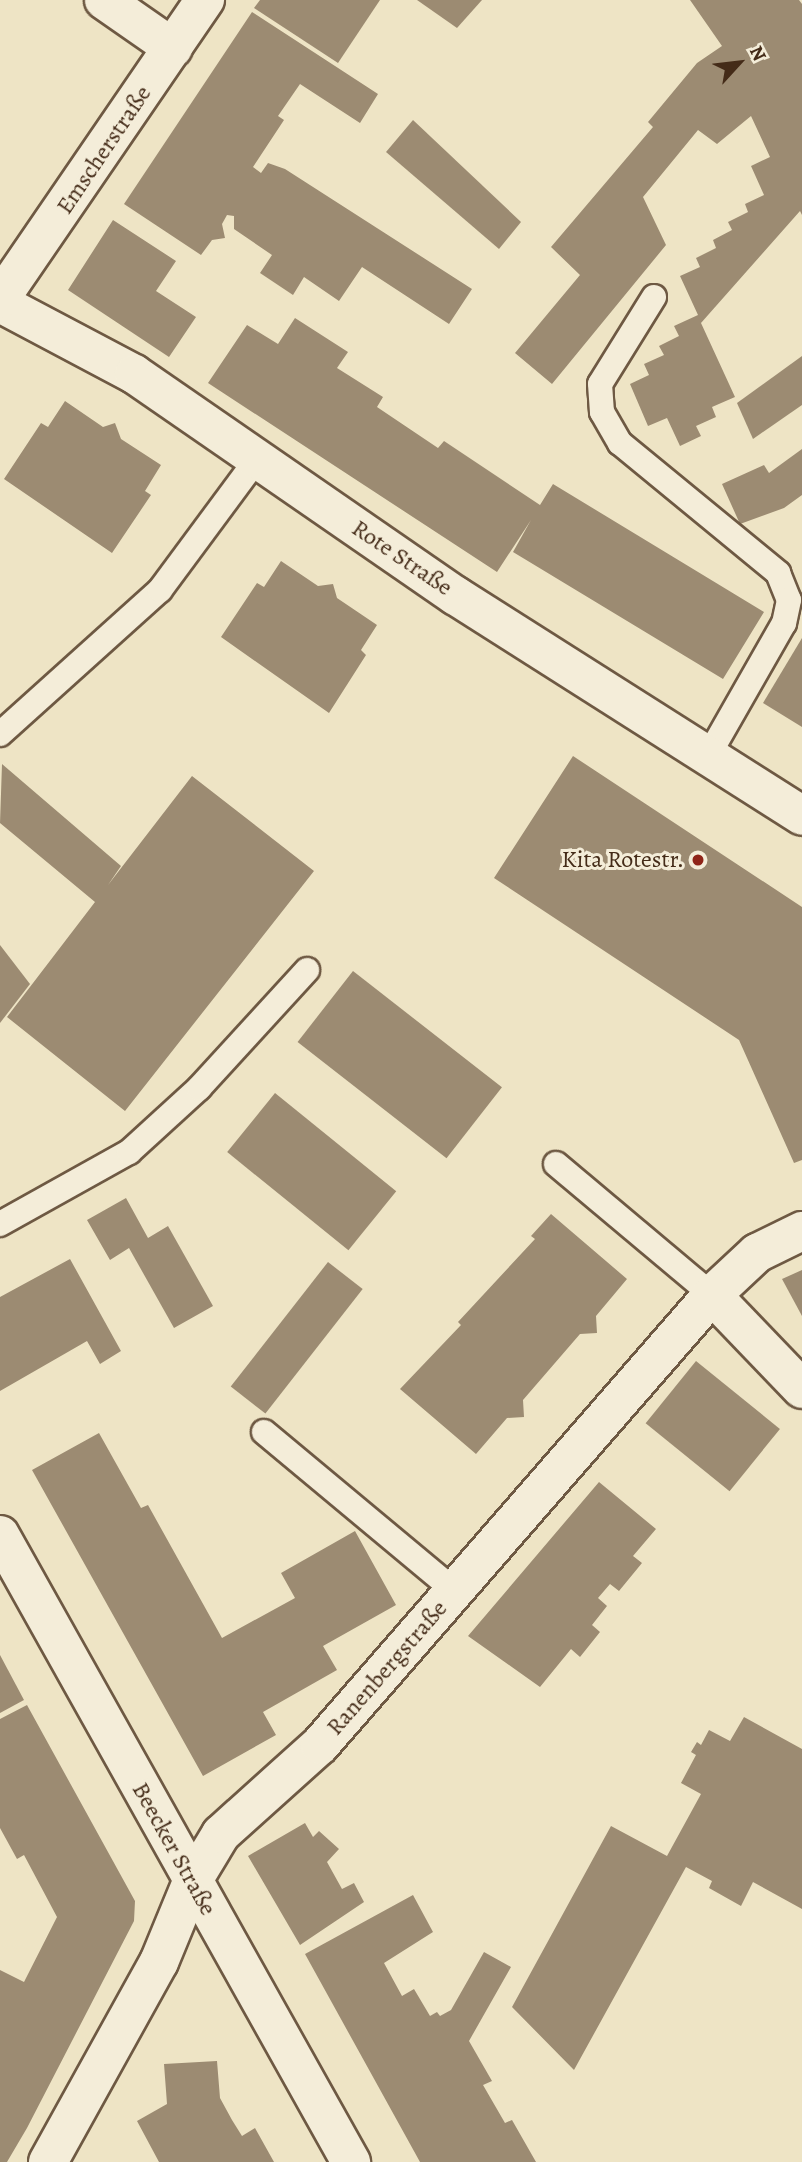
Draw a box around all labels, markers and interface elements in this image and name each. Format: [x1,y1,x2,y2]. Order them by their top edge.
north arrow [704,28,774,98]
text: N [743,41,772,66]
street label: Emscherstraße [50,80,158,220]
street label: Rote Straße [346,514,458,602]
place label: Kita Rotestr. [562,846,684,874]
marker: Kita Rotestr. [690,852,706,868]
street label: Ranenbergstraße [321,1595,453,1741]
street label: Beecker Straße [126,1777,222,1921]

